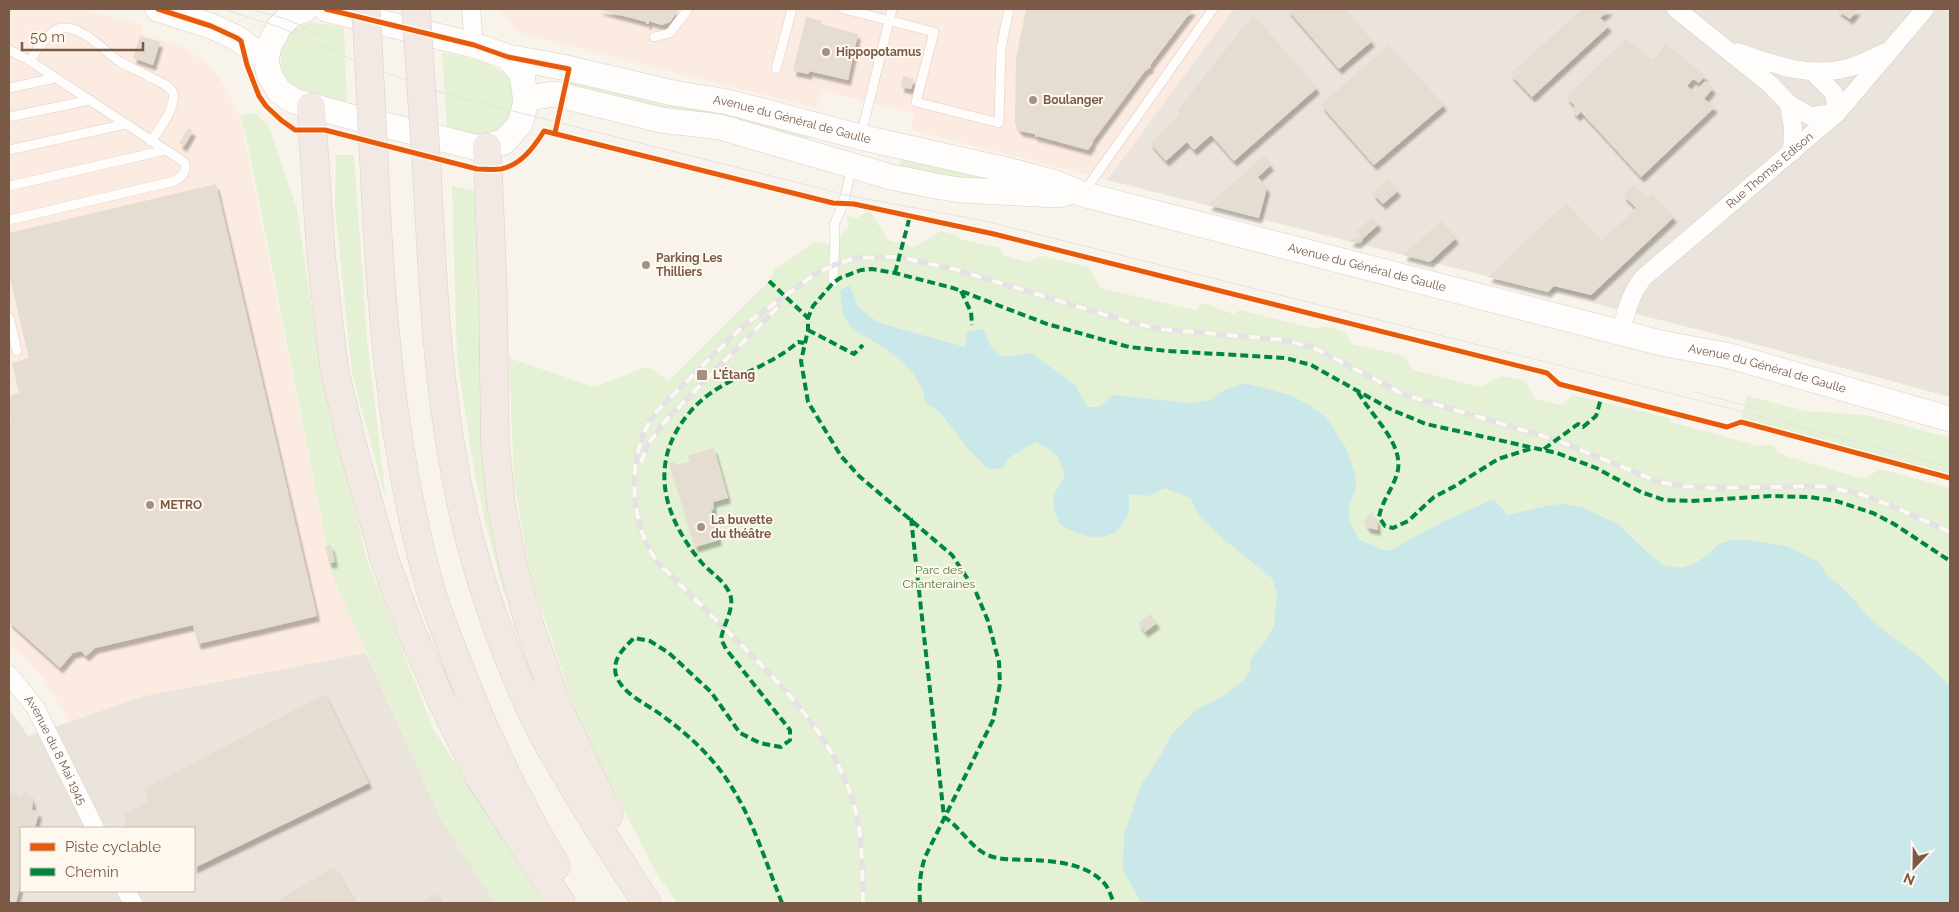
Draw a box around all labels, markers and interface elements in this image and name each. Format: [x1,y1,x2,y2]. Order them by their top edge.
scale bar [22,20,144,52]
text: 50 m [30,28,65,46]
place label: Hippopotamus [836,45,921,59]
marker: Hippopotamus [820,46,832,58]
street label: Avenue du Général de Gaulle [712,93,872,146]
place label: Boulanger [1043,93,1104,107]
marker: Boulanger [1027,94,1039,106]
street label: Rue Thomas Edison [1723,129,1816,211]
street label: Avenue du Général de Gaulle [1286,240,1447,294]
place label: Parking Les Thilliers [656,251,723,279]
marker: Parking Les Thilliers [640,259,652,271]
street label: Avenue du Général de Gaulle [1687,341,1848,396]
place label: L'Étang [713,367,755,382]
marker: L'Étang [695,368,709,382]
place label: METRO [160,498,202,512]
marker: METRO [144,499,156,511]
place label: La buvette du théâtre [711,513,773,541]
marker: La buvette du théâtre [695,521,707,533]
park label: Parc des Chanteraines [903,563,976,591]
street label: Avenue du 8 Mai 1945 [22,693,90,808]
legend [20,827,195,892]
text: Piste cyclable [65,838,161,856]
north arrow [1889,842,1939,892]
text: Chemin [65,863,119,881]
text: N [1901,870,1917,888]

